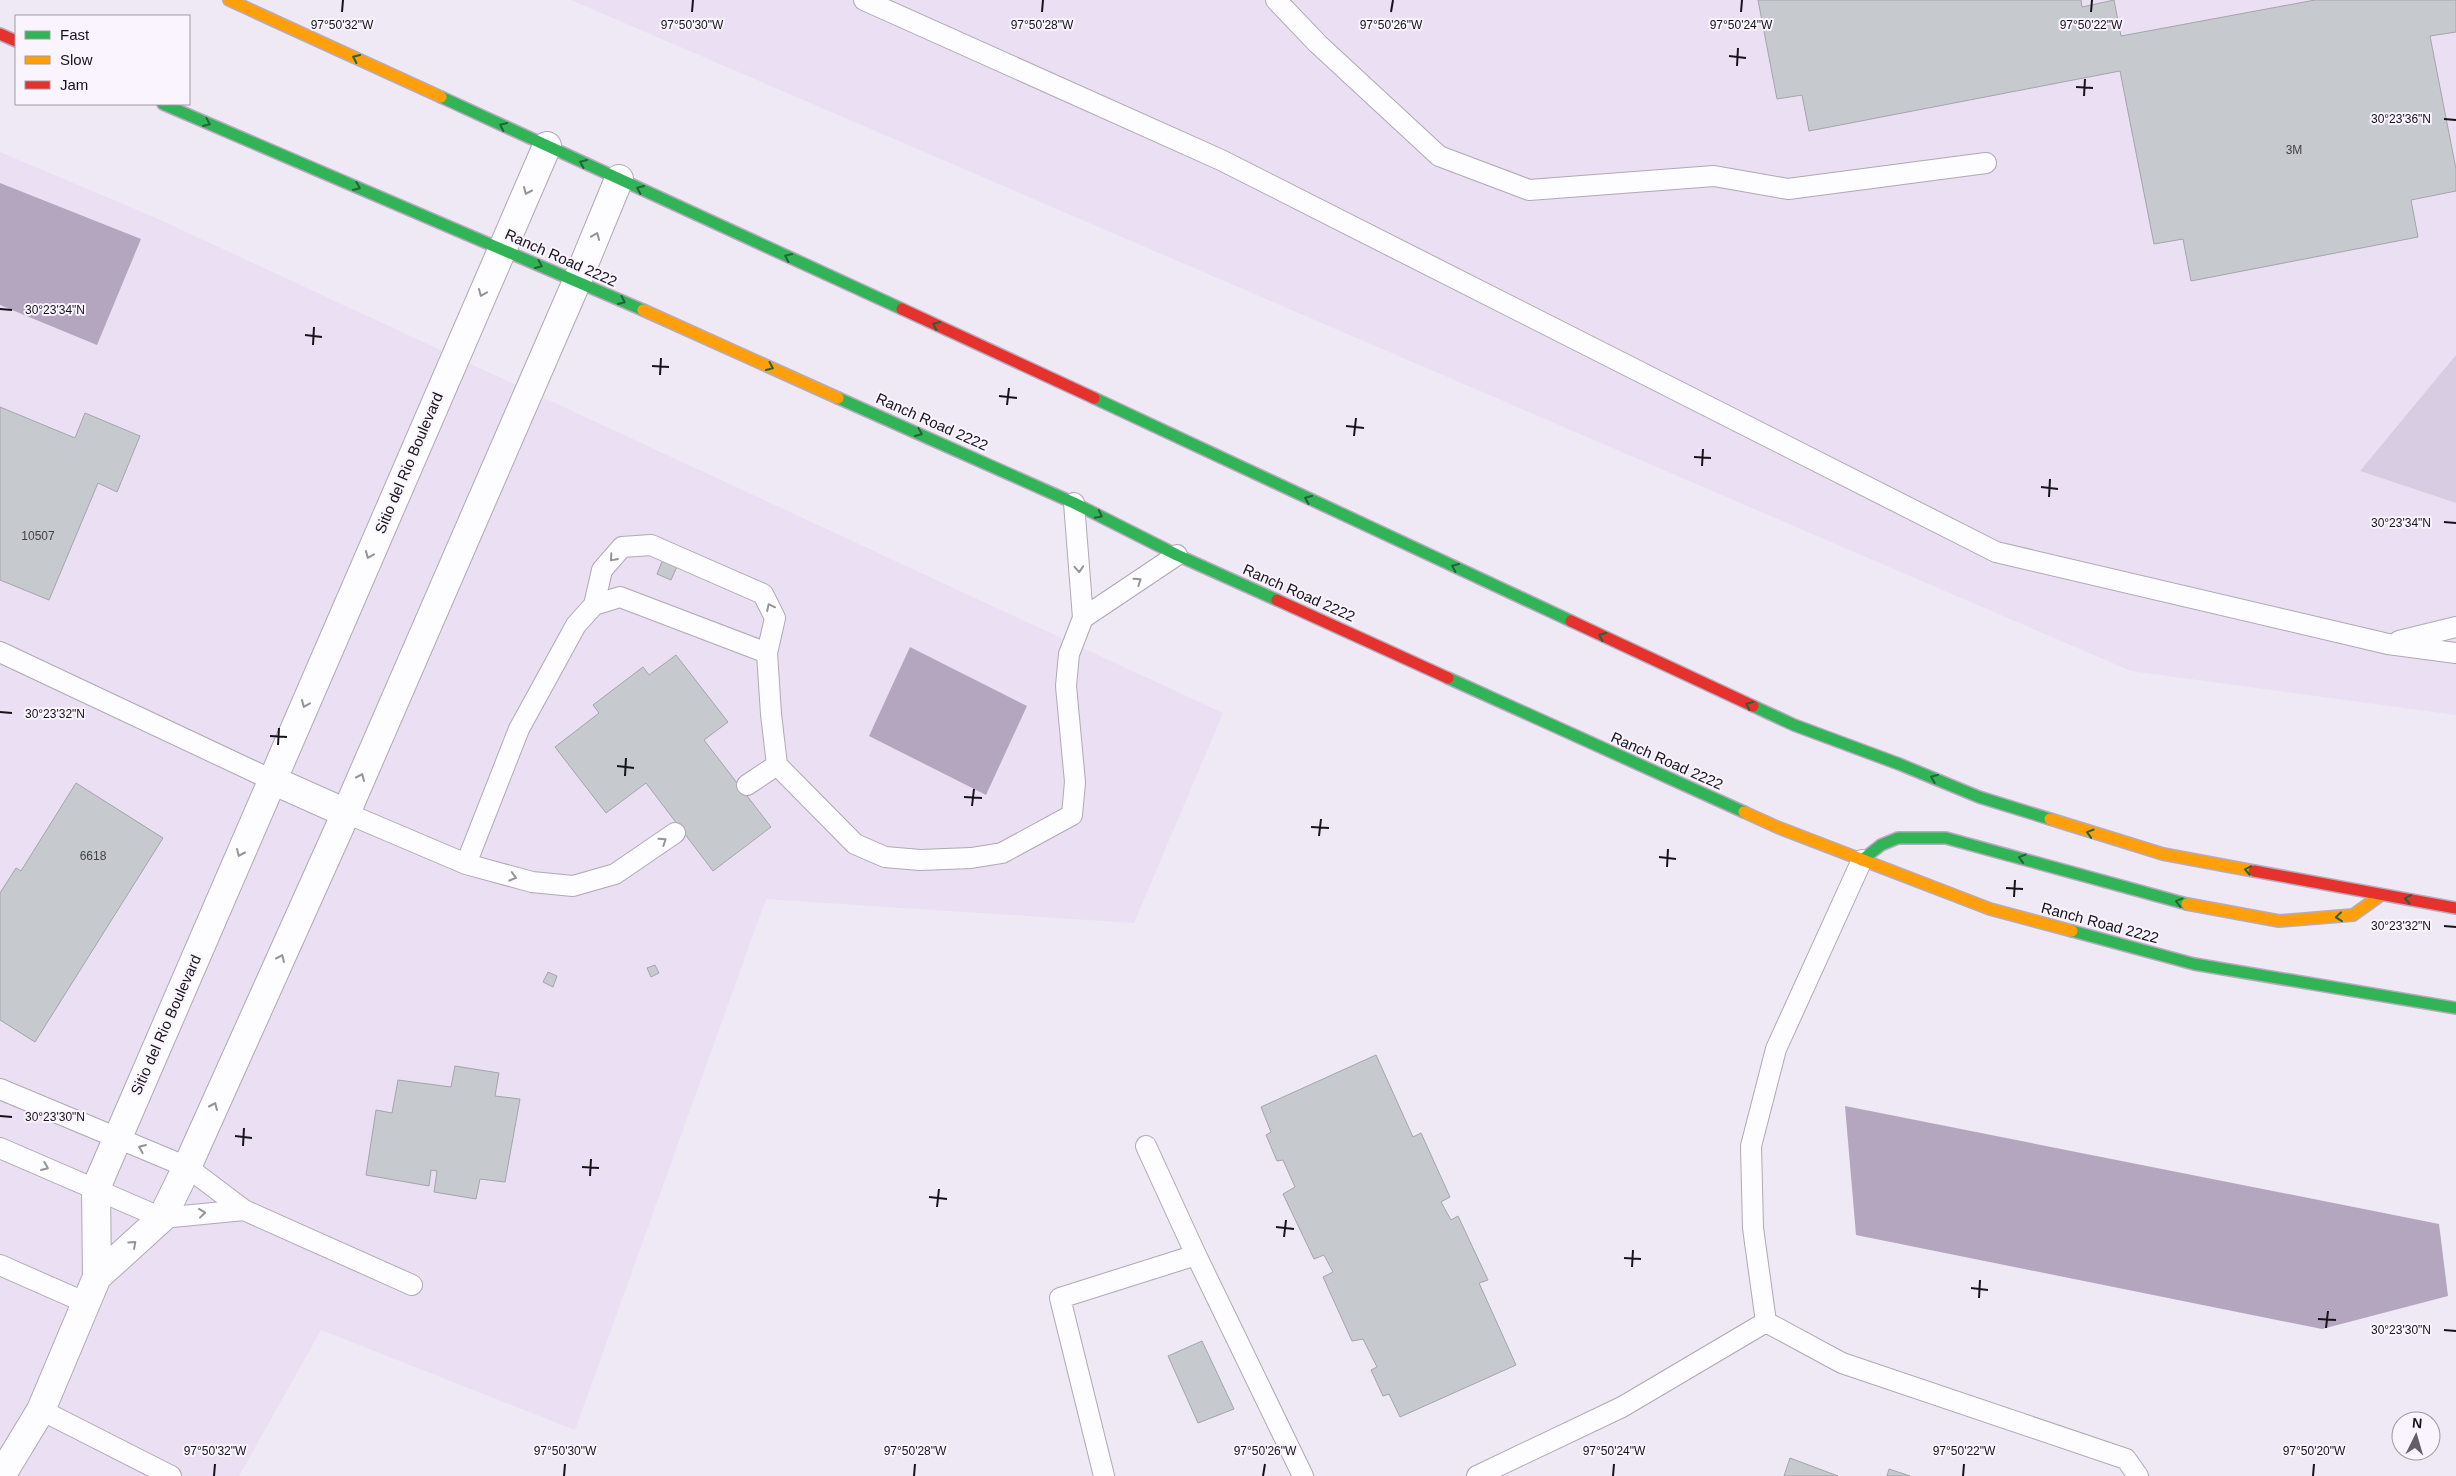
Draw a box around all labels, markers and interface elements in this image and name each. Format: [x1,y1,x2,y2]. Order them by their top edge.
legend [15,15,190,105]
text: 97°50'32"W [311,18,374,32]
text: 97°50'30"W [661,18,724,32]
text: 97°50'28"W [1011,18,1074,32]
text: 97°50'26"W [1360,18,1423,32]
text: 97°50'24"W [1710,18,1773,32]
text: 97°50'22"W [2060,18,2123,32]
text: Fast [60,26,90,43]
text: Slow [60,51,93,68]
one-way arrow [352,53,361,64]
text: Jam [60,76,88,93]
text: 30°23'36"N [2371,112,2431,126]
one-way arrow [202,116,211,127]
one-way arrow [499,122,508,132]
house number: 3M [2286,143,2302,157]
one-way arrow [579,158,588,169]
one-way arrow [352,180,361,191]
one-way arrow [637,185,646,195]
one-way arrow [523,186,534,195]
street label: Ranch Road 2222 [503,225,620,290]
one-way arrow [589,232,600,241]
one-way arrow [784,252,793,263]
one-way arrow [534,258,543,269]
one-way arrow [478,288,489,297]
one-way arrow [617,294,626,305]
text: 30°23'34"N [25,303,85,317]
one-way arrow [932,321,941,331]
one-way arrow [765,361,774,371]
street label: Ranch Road 2222 [874,389,991,454]
street label: Sitio del Rio Boulevard [371,390,446,536]
one-way arrow [914,427,923,438]
one-way arrow [1304,494,1313,505]
one-way arrow [1093,509,1102,519]
text: 30°23'34"N [2371,516,2431,530]
house number: 10507 [21,529,55,543]
one-way arrow [365,550,376,559]
one-way arrow [609,552,618,561]
street label: Ranch Road 2222 [1241,560,1358,625]
one-way arrow [1451,563,1460,574]
one-way arrow [1074,565,1085,573]
one-way arrow [1132,578,1142,587]
one-way arrow [766,603,776,612]
one-way arrow [1598,632,1607,642]
one-way arrow [301,699,312,708]
one-way arrow [1745,701,1754,711]
text: 30°23'32"N [25,707,85,721]
street label: Ranch Road 2222 [1609,728,1726,793]
one-way arrow [355,773,366,782]
one-way arrow [1930,774,1939,785]
one-way arrow [2087,828,2095,838]
one-way arrow [657,838,667,847]
one-way arrow [236,848,247,857]
house number: 6618 [80,849,107,863]
one-way arrow [2019,854,2027,864]
one-way arrow [2244,866,2252,876]
one-way arrow [509,872,517,882]
one-way arrow [2404,895,2412,905]
one-way arrow [2175,897,2183,907]
street label: Ranch Road 2222 [2040,899,2161,946]
one-way arrow [2335,911,2343,922]
text: 30°23'32"N [2371,919,2431,933]
street label: Sitio del Rio Boulevard [127,952,204,1098]
one-way arrow [274,954,285,963]
one-way arrow [208,1102,219,1111]
text: 30°23'30"N [25,1110,85,1124]
one-way arrow [138,1144,147,1155]
one-way arrow [40,1160,49,1171]
one-way arrow [199,1207,207,1218]
one-way arrow [127,1241,136,1250]
text: 30°23'30"N [2371,1323,2431,1337]
north arrow [2391,1411,2441,1461]
text: N [2411,1415,2423,1431]
text: 97°50'32"W [184,1444,247,1458]
text: 97°50'30"W [534,1444,597,1458]
text: 97°50'28"W [884,1444,947,1458]
text: 97°50'26"W [1234,1444,1297,1458]
text: 97°50'24"W [1583,1444,1646,1458]
text: 97°50'22"W [1933,1444,1996,1458]
text: 97°50'20"W [2283,1444,2346,1458]

